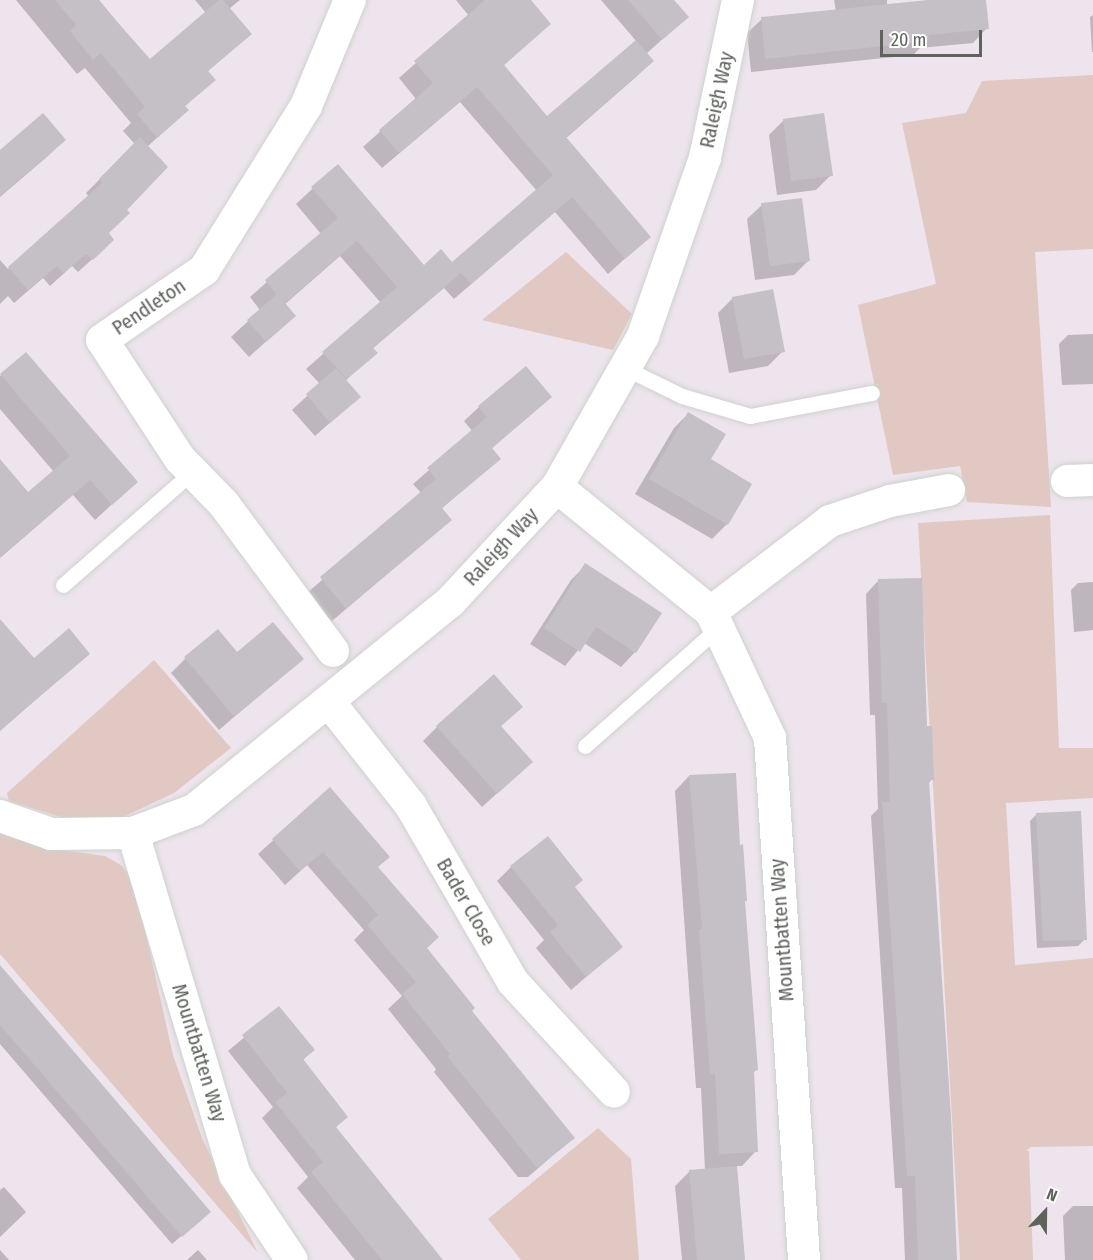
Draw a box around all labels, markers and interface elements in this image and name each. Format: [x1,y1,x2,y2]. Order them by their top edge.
scale bar [883,18,985,56]
text: 20 m [891,29,926,51]
street label: Raleigh Way [695,50,739,150]
street label: Pendleton [108,274,190,340]
street label: Raleigh Way [459,503,543,591]
street label: Bader Close [431,854,501,950]
street label: Mountbatten Way [765,858,799,1002]
street label: Mountbatten Way [167,981,231,1125]
north arrow [1015,1182,1075,1242]
text: N [1044,1184,1060,1205]

